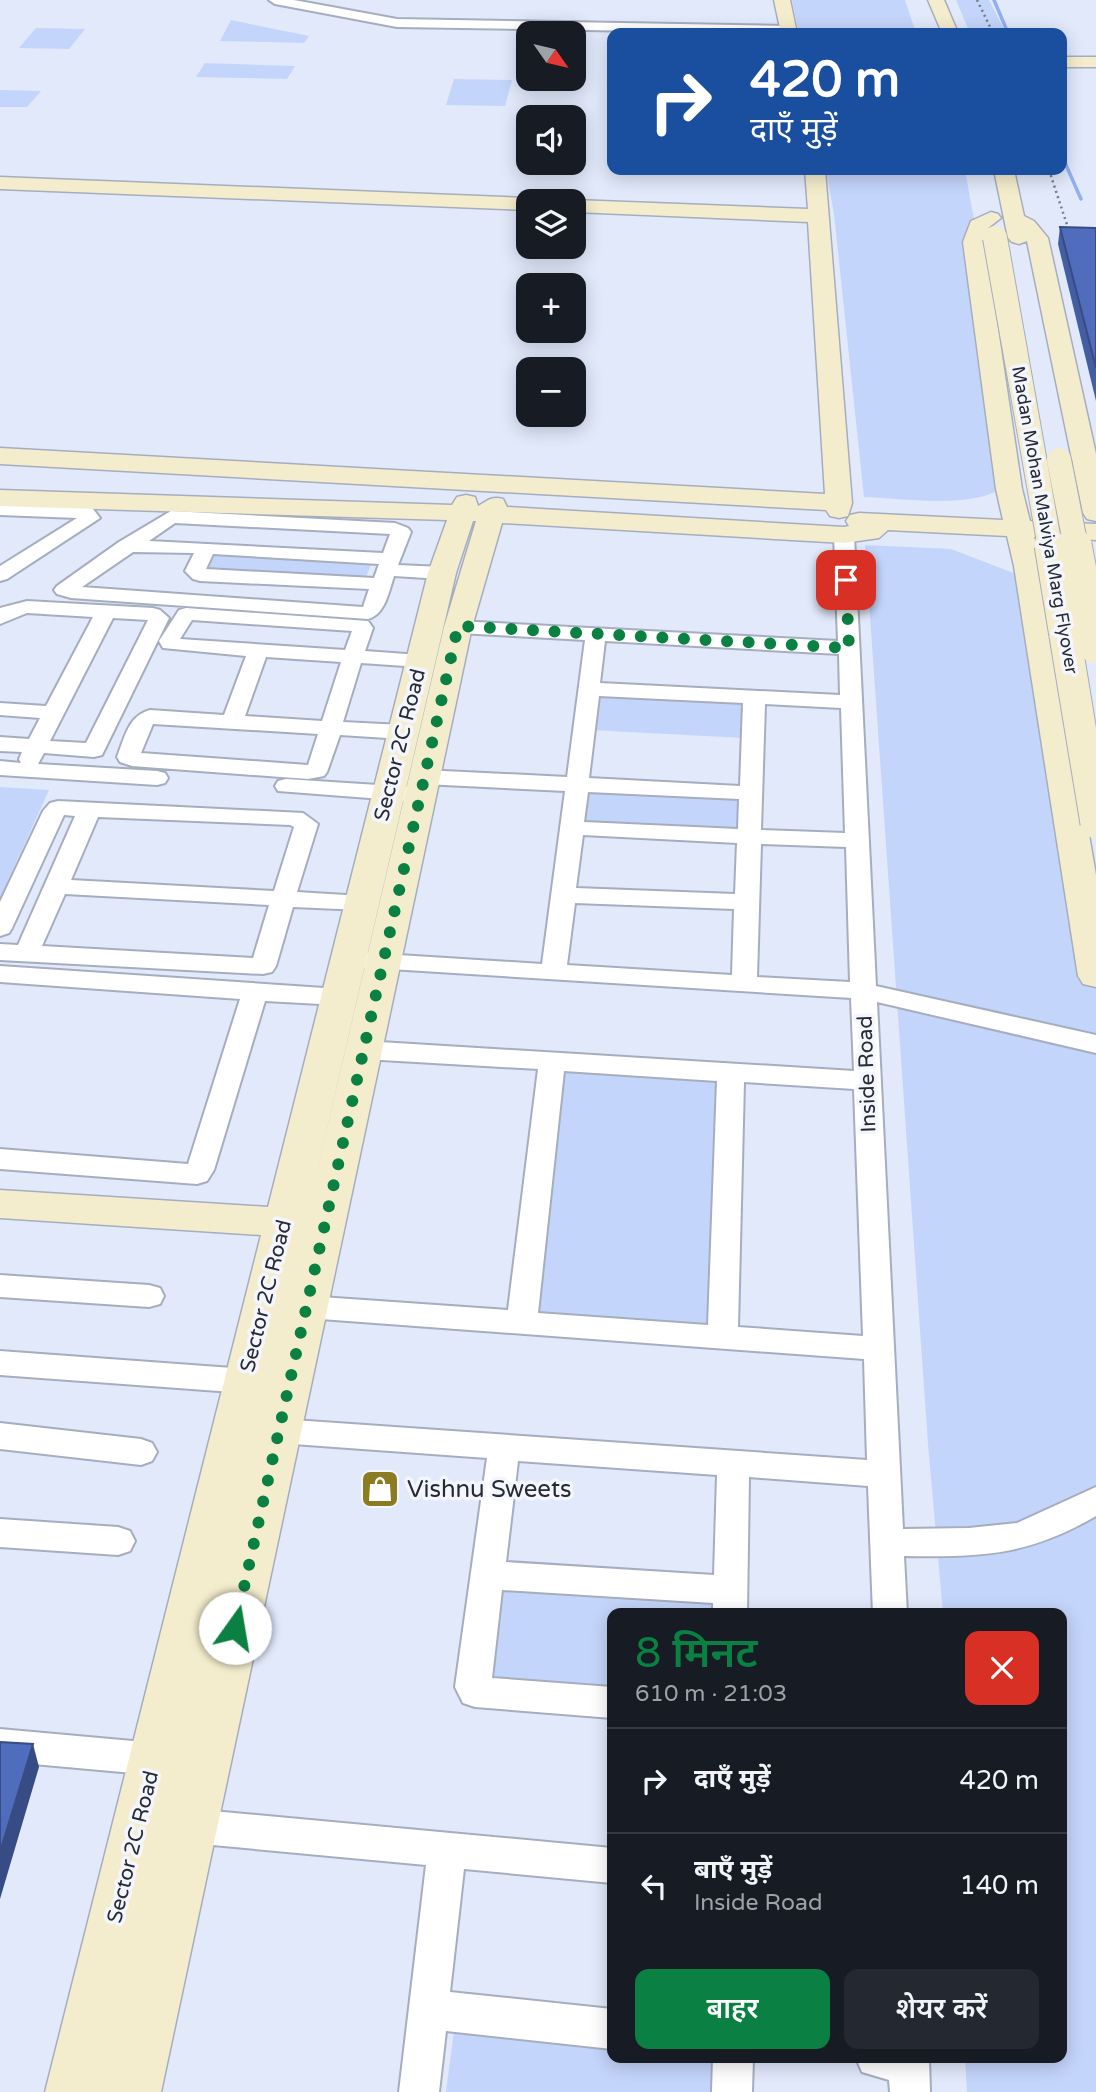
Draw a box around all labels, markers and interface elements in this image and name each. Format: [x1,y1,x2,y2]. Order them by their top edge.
north arrow [516,21,586,91]
map controls [516,21,586,427]
text: 420 m [750,51,900,110]
icon: right [635,56,726,147]
button: sound [516,105,586,175]
text: दाएँ मुड़ें [750,111,838,149]
button: layers [516,189,586,259]
button: + [516,273,586,343]
button: − [516,357,586,427]
street label: Madan Mohan Malviya Marg Flyover [1007,364,1083,676]
pin [816,550,876,610]
icon: arrive [827,561,865,599]
street label: Sector 2C Road [369,666,431,824]
street label: Inside Road [852,1015,882,1133]
street label: Sector 2C Road [235,1217,297,1375]
shop icon: Vishnu Sweets [359,1468,401,1510]
place label: Vishnu Sweets [407,1475,572,1504]
position arrow [198,1591,272,1665]
text: 8 मिनट [635,1628,758,1679]
button: close [965,1631,1039,1705]
text: 610 m · 21:03 [635,1680,787,1708]
icon: right [635,1762,673,1800]
text: दाएँ मुड़ें [694,1763,771,1794]
text: 420 m [959,1765,1039,1796]
street label: Sector 2C Road [102,1768,164,1926]
text: बाएँ मुड़ें [694,1854,772,1885]
icon: left [635,1867,673,1905]
text: 140 m [959,1870,1039,1901]
text: Inside Road [694,1889,822,1917]
button: बाहर [635,1969,830,2049]
button: शेयर करें [844,1969,1039,2049]

